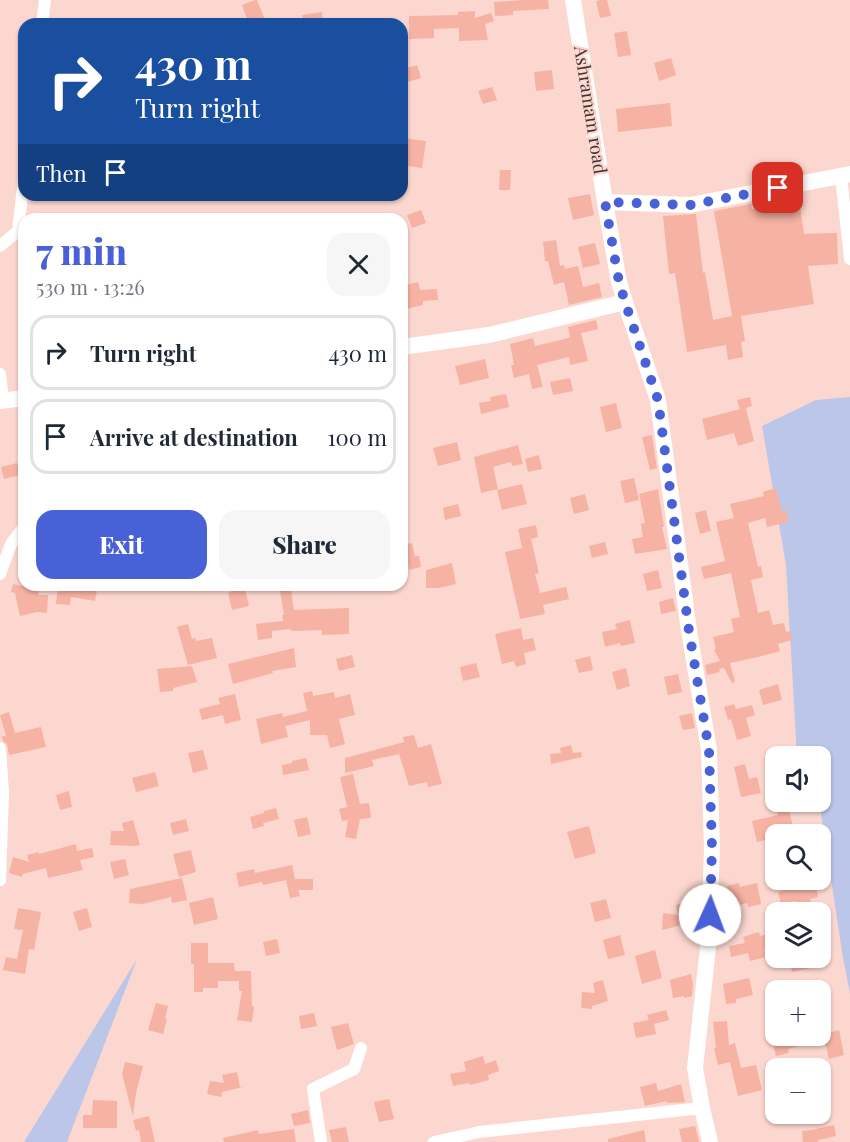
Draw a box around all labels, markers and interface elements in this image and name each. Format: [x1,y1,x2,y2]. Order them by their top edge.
text: 430 m [135,35,252,91]
icon: right [36,42,114,120]
street label: Ashramam road [569,43,613,176]
text: Turn right [135,89,260,125]
icon: arrive [99,156,132,189]
text: Then [36,158,87,188]
pin [752,162,803,213]
icon: arrive [761,171,794,204]
text: 7 min [36,226,127,274]
button: close [327,233,390,296]
text: 530 m · 13:26 [36,273,145,300]
icon: right [39,336,72,369]
text: Turn right [90,338,196,368]
text: 430 m [328,338,387,368]
icon: arrive [39,420,72,453]
text: Arrive at destination [90,422,298,452]
text: 100 m [327,422,387,452]
button: Exit [36,510,207,579]
button: Share [219,510,390,579]
map controls [765,746,831,1124]
button: sound [765,746,831,812]
button: search [765,824,831,890]
position arrow [678,883,742,947]
button: layers [765,902,831,968]
button: + [765,980,831,1046]
button: − [765,1058,831,1124]

